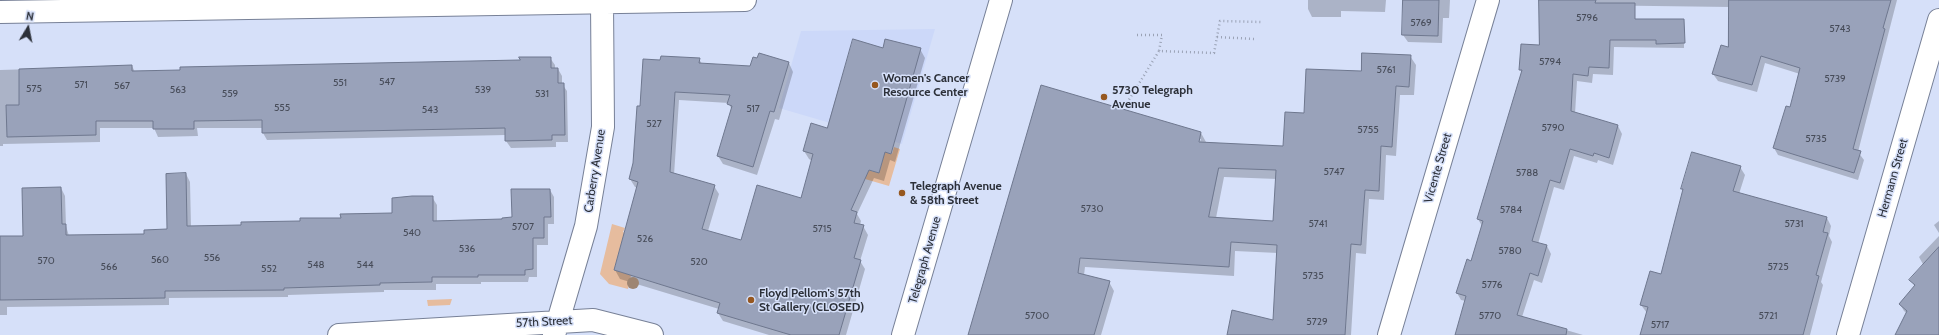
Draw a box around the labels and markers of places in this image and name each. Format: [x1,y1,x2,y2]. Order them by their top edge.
place label: Women's Cancer Resource Center [883,71,969,99]
marker: Women's Cancer Resource Center [870,80,880,90]
place label: 5730 Telegraph Avenue [1112,83,1193,111]
marker: 5730 Telegraph Avenue [1099,92,1109,102]
place label: Telegraph Avenue & 58th Street [910,179,1002,207]
marker: Telegraph Avenue & 58th Street [897,188,907,198]
place label: Floyd Pellom's 57th St Gallery (CLOSED) [759,286,864,314]
marker: Floyd Pellom's 57th St Gallery (CLOSED) [746,295,756,305]

